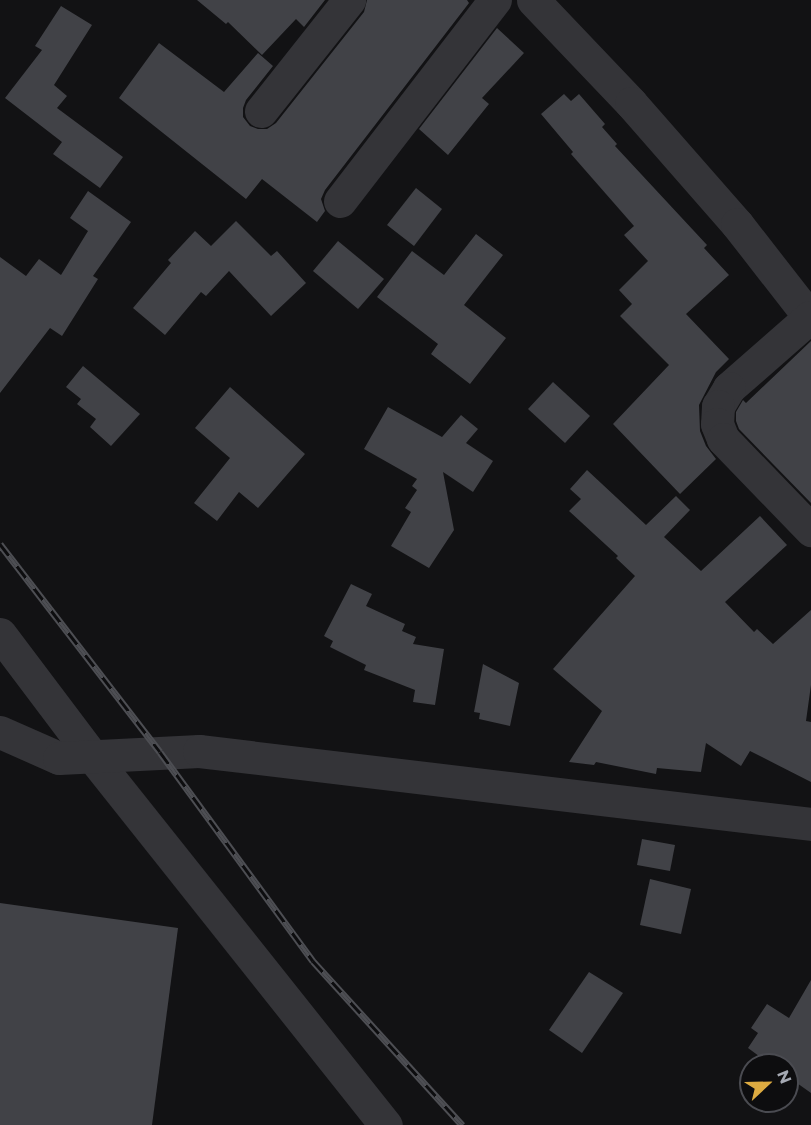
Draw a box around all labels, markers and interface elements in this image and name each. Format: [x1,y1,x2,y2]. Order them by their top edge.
north arrow [739,1053,799,1113]
text: N [773,1067,796,1086]

